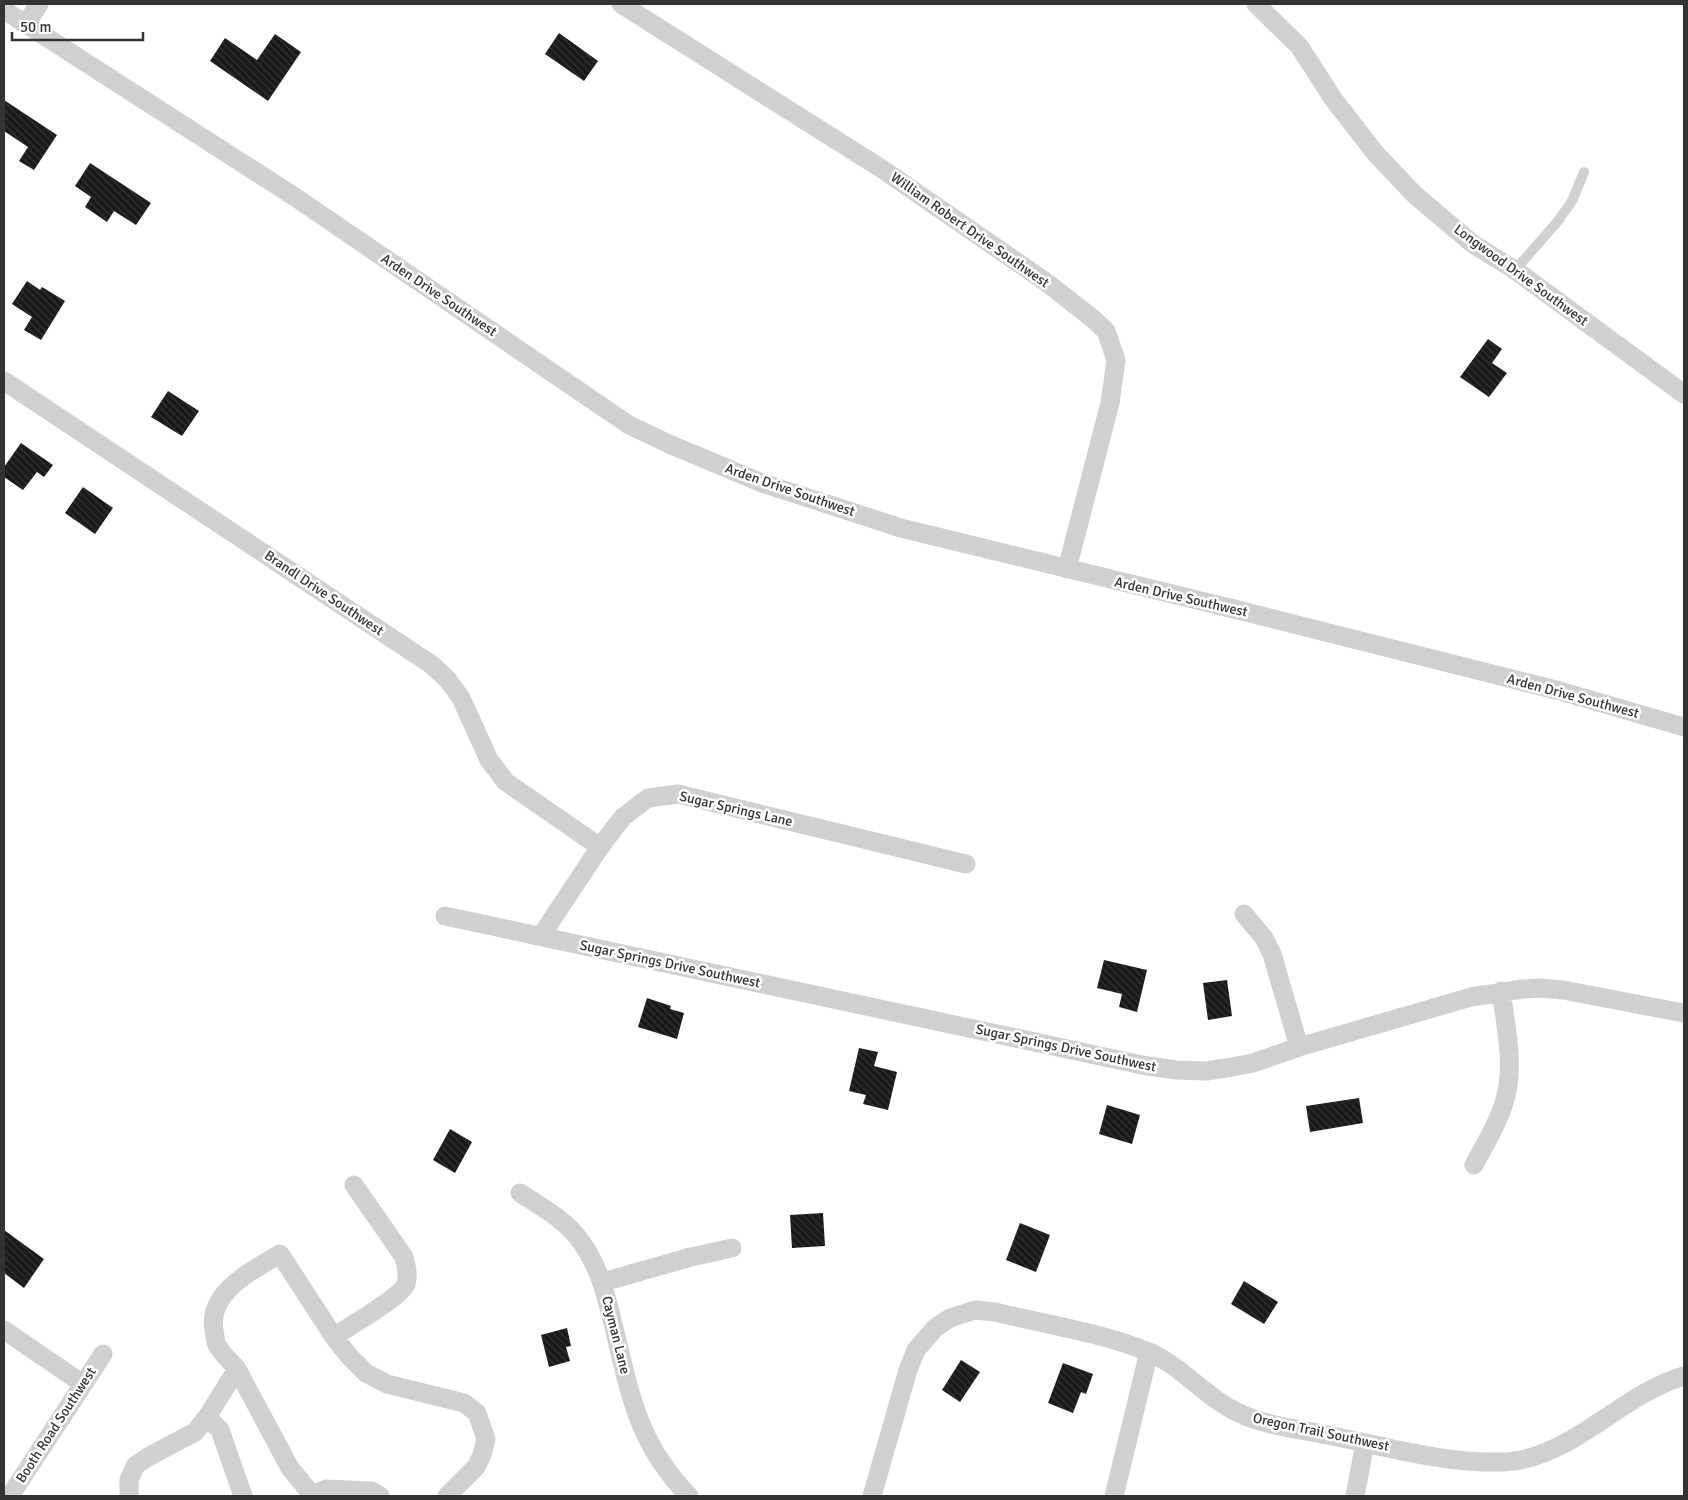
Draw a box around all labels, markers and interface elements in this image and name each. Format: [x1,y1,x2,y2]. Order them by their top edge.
scale bar [12,10,144,42]
text: 50 m [20,18,51,36]
street label: William Robert Drive Southwest [887,169,1053,291]
street label: Longwood Drive Southwest [1451,221,1591,329]
street label: Arden Drive Southwest [378,250,500,340]
street label: Arden Drive Southwest [723,460,857,520]
street label: Brandl Drive Southwest [261,547,387,639]
street label: Arden Drive Southwest [1113,573,1249,621]
street label: Arden Drive Southwest [1505,670,1641,722]
street label: Sugar Springs Lane [678,788,794,830]
street label: Sugar Springs Drive Southwest [578,937,762,991]
street label: Sugar Springs Drive Southwest [974,1021,1158,1075]
street label: Cayman Lane [598,1294,634,1376]
street label: Booth Road Southwest [12,1364,100,1486]
street label: Oregon Trail Southwest [1251,1409,1391,1455]

